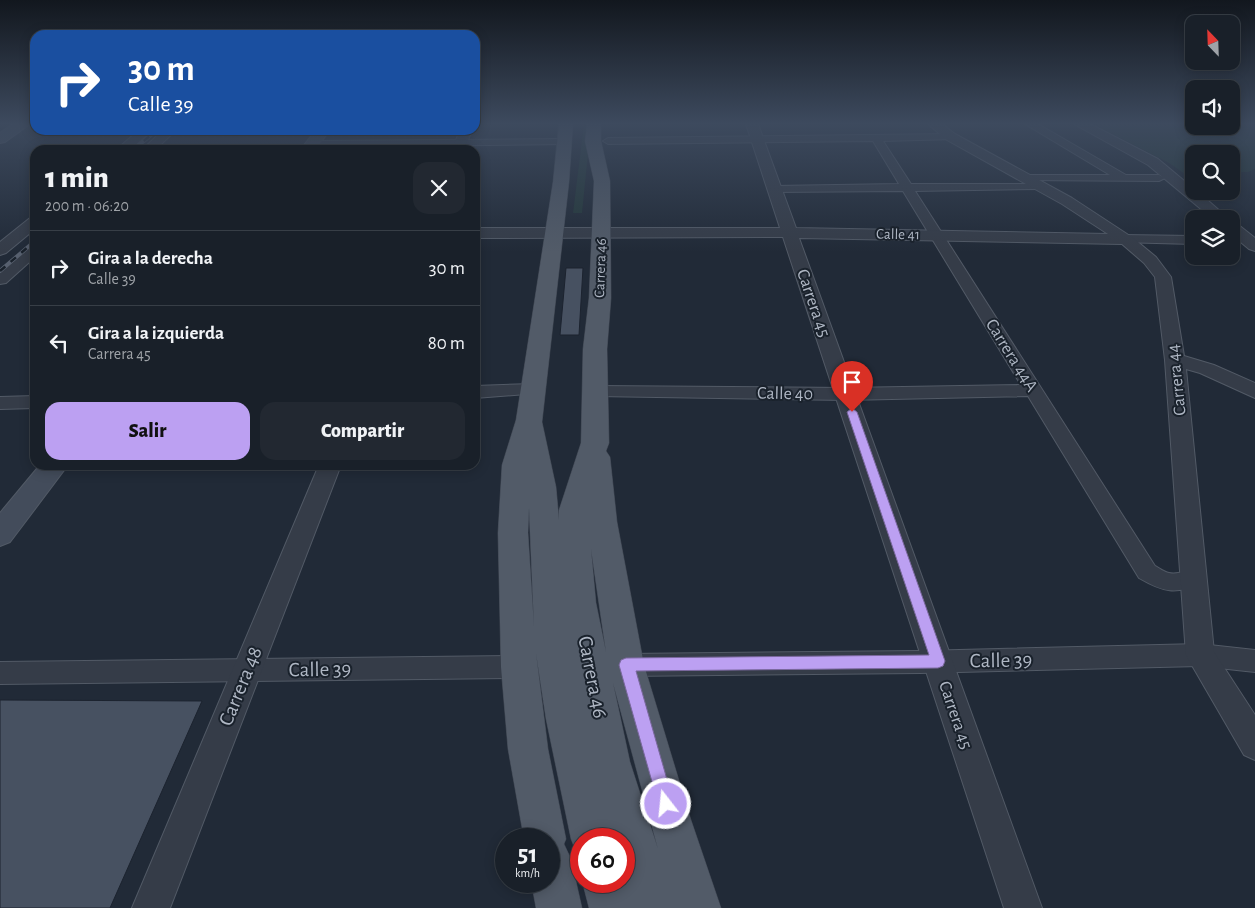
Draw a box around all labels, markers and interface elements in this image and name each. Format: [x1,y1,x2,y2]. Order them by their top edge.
north arrow [1185,15,1240,70]
map controls [1185,15,1240,265]
icon: right [45,50,110,115]
text: 30 m [128,52,195,87]
button: sound [1185,80,1240,135]
text: Calle 39 [128,93,194,115]
button: search [1185,145,1240,200]
button: close [413,162,465,214]
text: 1 min [45,163,109,193]
text: 200 m · 06:20 [45,198,129,214]
button: layers [1185,210,1240,265]
street label: Calle 41 [876,227,920,242]
street label: Carrera 46 [592,238,609,298]
text: Gira a la derecha [88,249,213,268]
icon: right [45,254,73,282]
text: 30 m [429,259,465,278]
street label: Carrera 45 [793,267,833,340]
text: Calle 39 [88,271,136,287]
street label: Carrera 44A [982,316,1041,396]
text: Gira a la izquierda [88,324,224,343]
icon: left [45,329,73,357]
text: 80 m [428,334,465,353]
street label: Carrera 44 [1164,343,1190,416]
text: Carrera 45 [88,346,151,362]
pin [831,361,873,412]
icon: arrive [838,368,866,396]
street label: Calle 40 [757,385,813,403]
button: Salir [45,402,250,460]
button: Compartir [260,402,465,460]
street label: Carrera 46 [574,634,611,720]
street label: Carrera 48 [215,644,266,729]
street label: Calle 39 [969,649,1033,672]
street label: Calle 39 [288,658,352,681]
street label: Carrera 45 [935,679,975,752]
position arrow [639,777,691,829]
speed limit sign: 60 [570,828,635,893]
text: 51 [518,842,537,867]
text: km/h [515,867,540,879]

